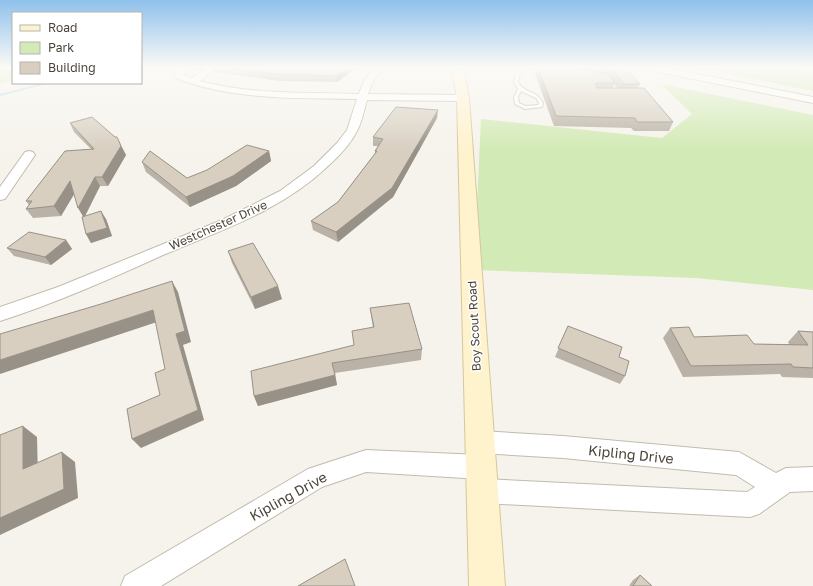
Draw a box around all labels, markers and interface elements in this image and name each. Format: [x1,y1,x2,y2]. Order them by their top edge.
legend [12,12,142,84]
text: Road [48,20,77,35]
text: Park [48,40,74,55]
text: Building [48,60,96,75]
street label: Westchester Drive [167,197,269,253]
street label: Boy Scout Road [464,280,484,372]
street label: Kipling Drive [588,441,674,467]
street label: Kipling Drive [246,468,330,524]

